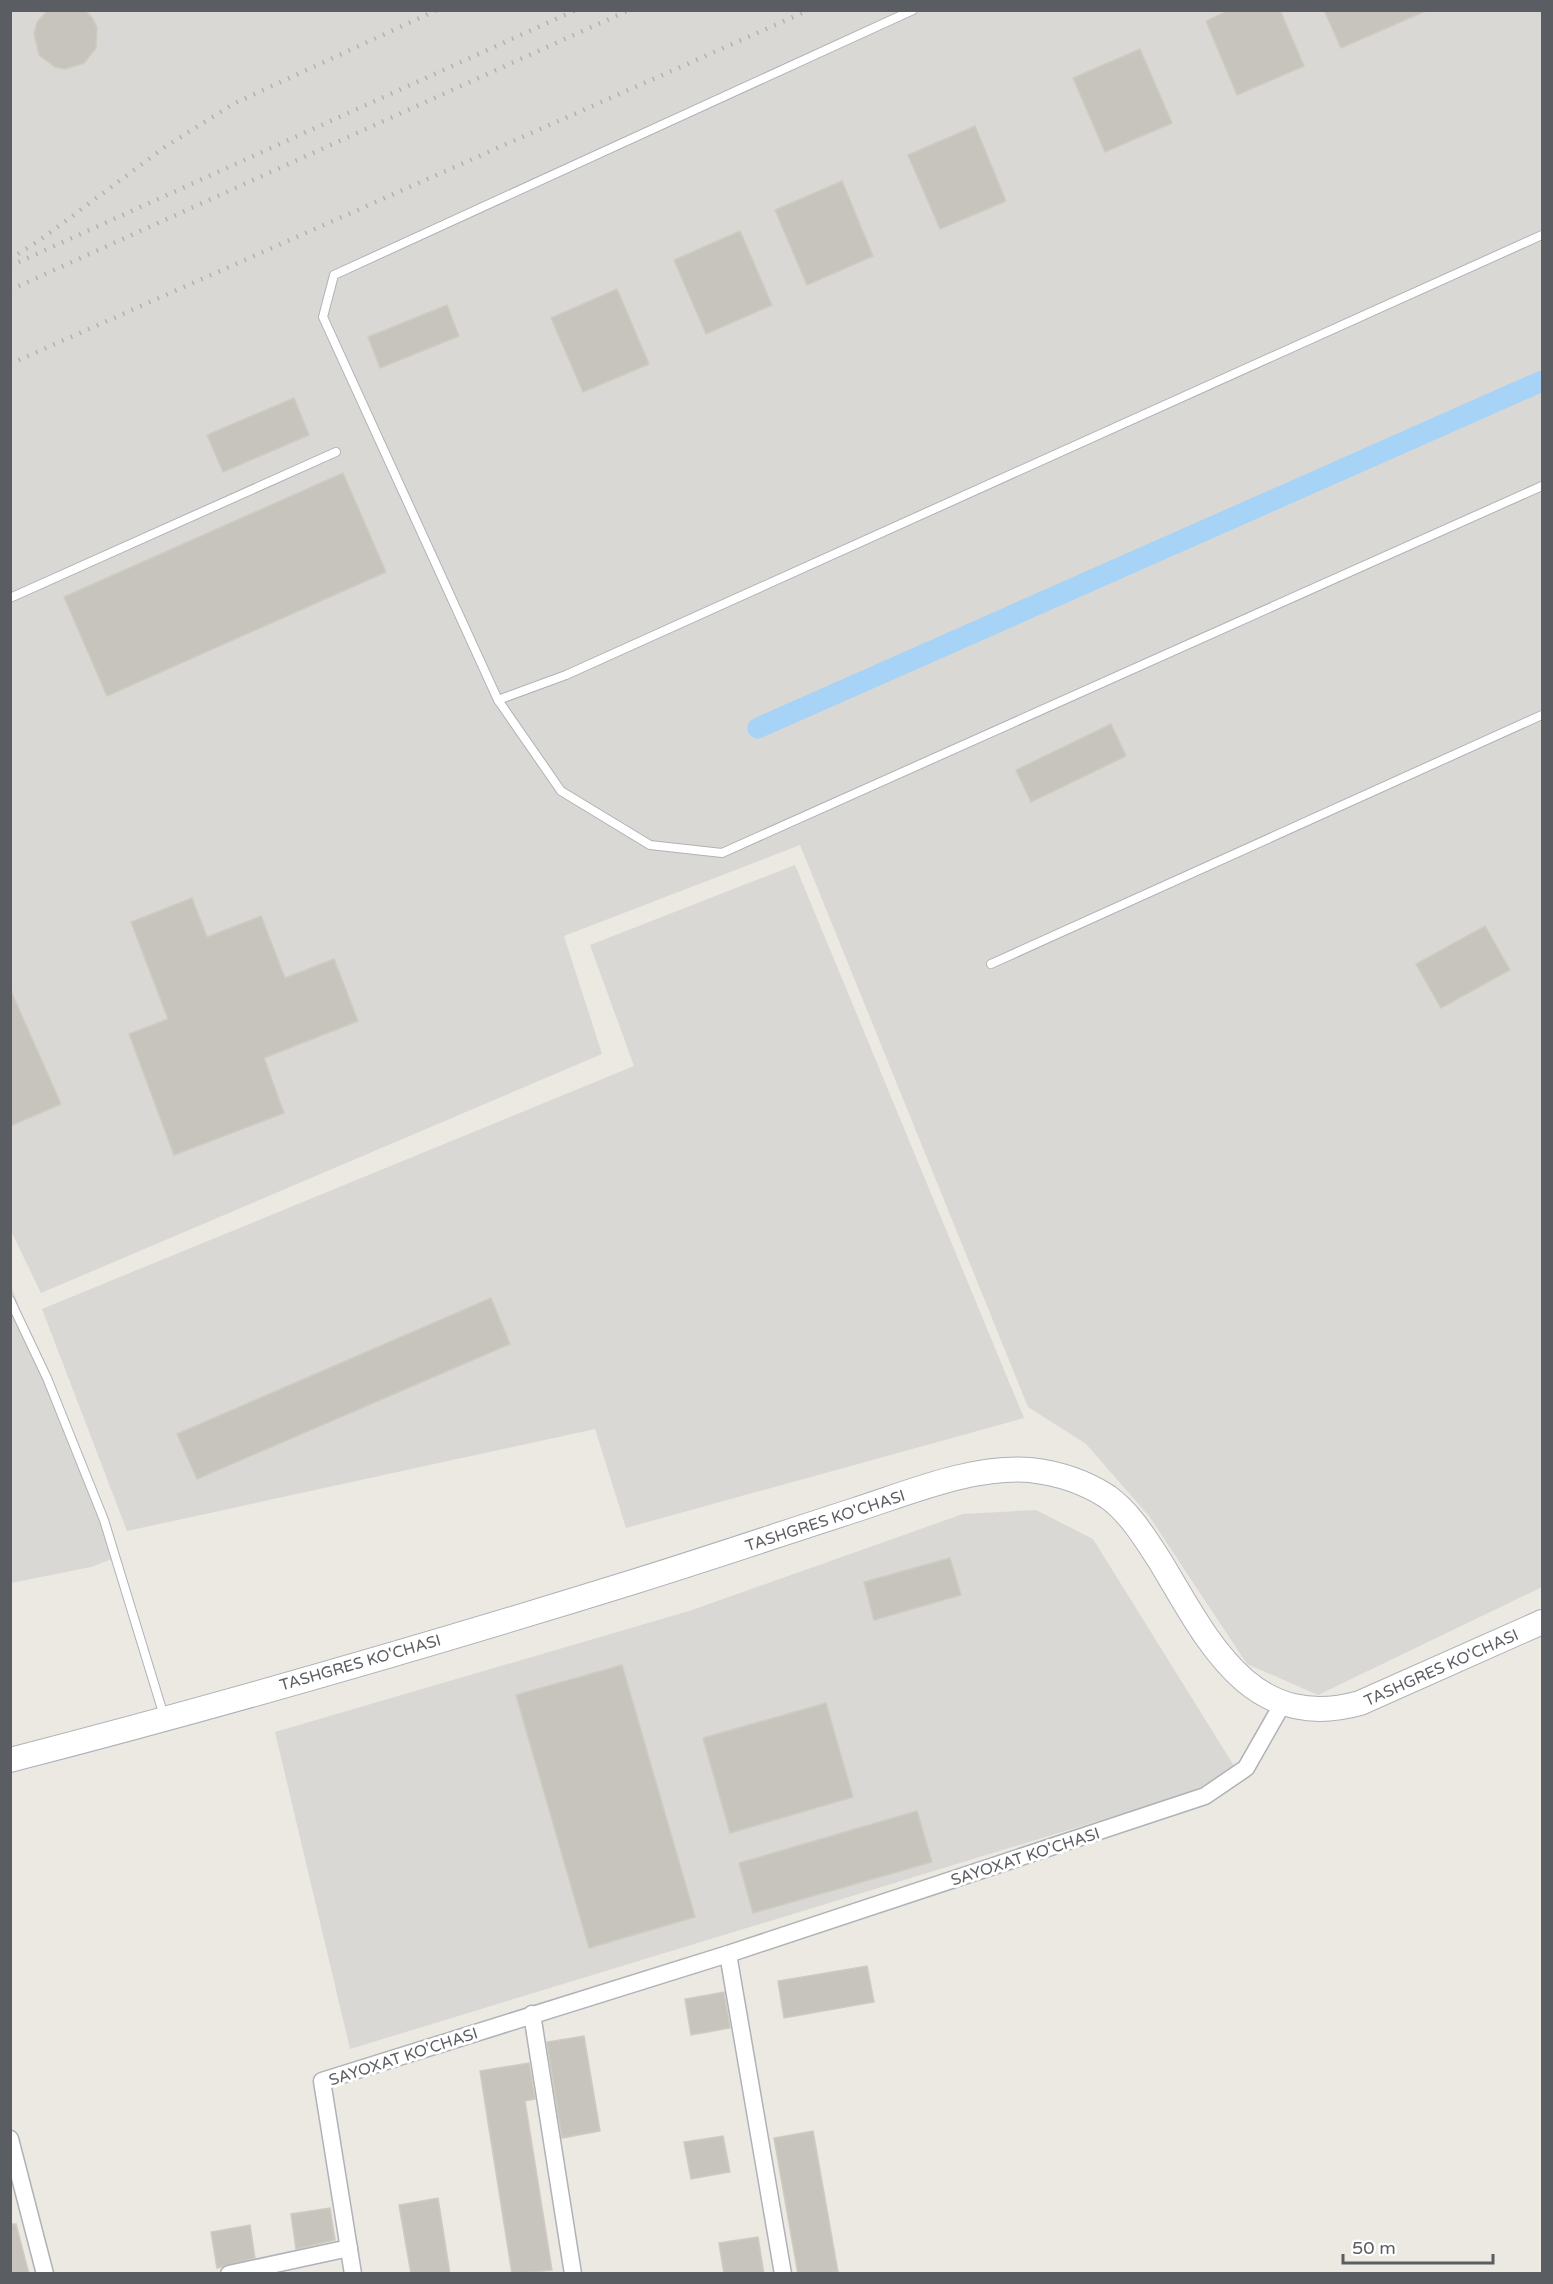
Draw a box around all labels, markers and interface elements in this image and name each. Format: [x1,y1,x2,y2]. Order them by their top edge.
street label: TASHGRES KO'CHASI [743,1486,908,1556]
street label: TASHGRES KO'CHASI [1361,1625,1522,1711]
street label: TASHGRES KO'CHASI [277,1630,443,1696]
street label: SAYOXAT KO'CHASI [948,1823,1102,1890]
street label: SAYOXAT KO'CHASI [326,2023,480,2090]
scale bar [1343,2227,1493,2265]
text: 50 m [1352,2237,1396,2259]

